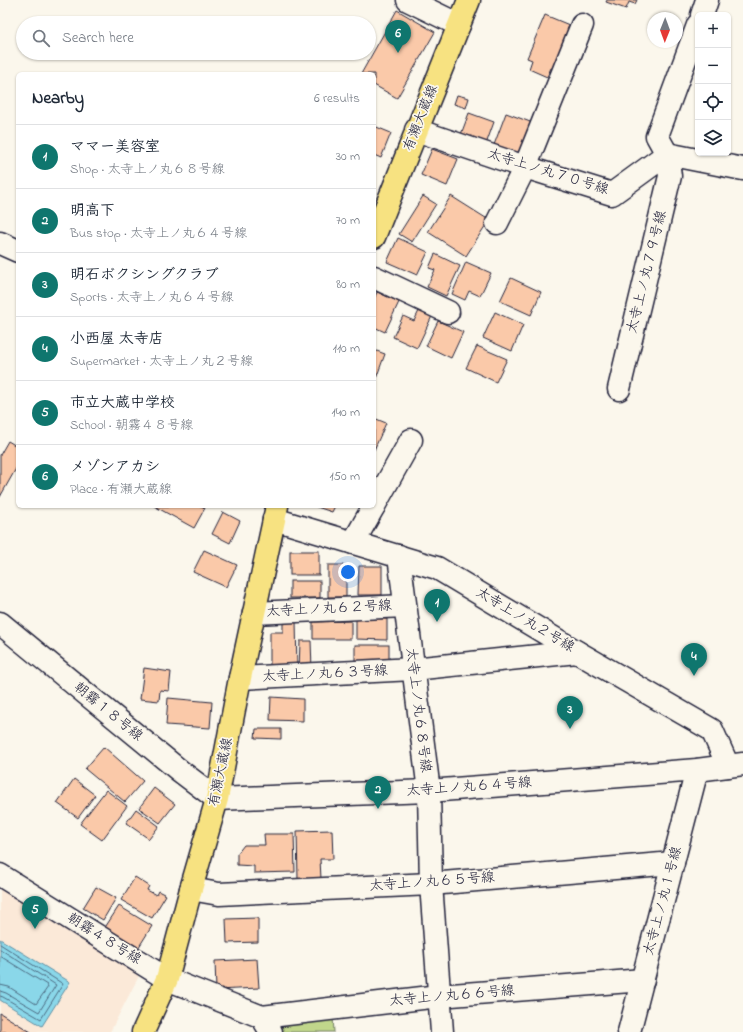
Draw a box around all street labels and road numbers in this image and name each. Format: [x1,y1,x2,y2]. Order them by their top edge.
street label: 有瀬大蔵線 [398,82,444,154]
street label: 太寺上ノ丸７０号線 [485,144,611,200]
street label: 太寺上ノ丸７９号線 [622,208,672,336]
street label: 太寺上ノ丸２号線 [472,582,578,658]
street label: 太寺上ノ丸６２号線 [266,595,392,623]
street label: 太寺上ノ丸６８号線 [400,646,436,774]
street label: 太寺上ノ丸６３号線 [262,660,388,688]
street label: 朝霧１８号線 [69,677,147,747]
street label: 有瀬大蔵線 [203,736,239,808]
street label: 太寺上ノ丸６４号線 [405,772,533,802]
street label: 太寺上ノ丸１号線 [638,844,688,958]
street label: 太寺上ノ丸６５号線 [368,867,496,897]
street label: 朝霧４８号線 [63,908,145,970]
street label: 太寺上ノ丸６６号線 [388,980,516,1012]

